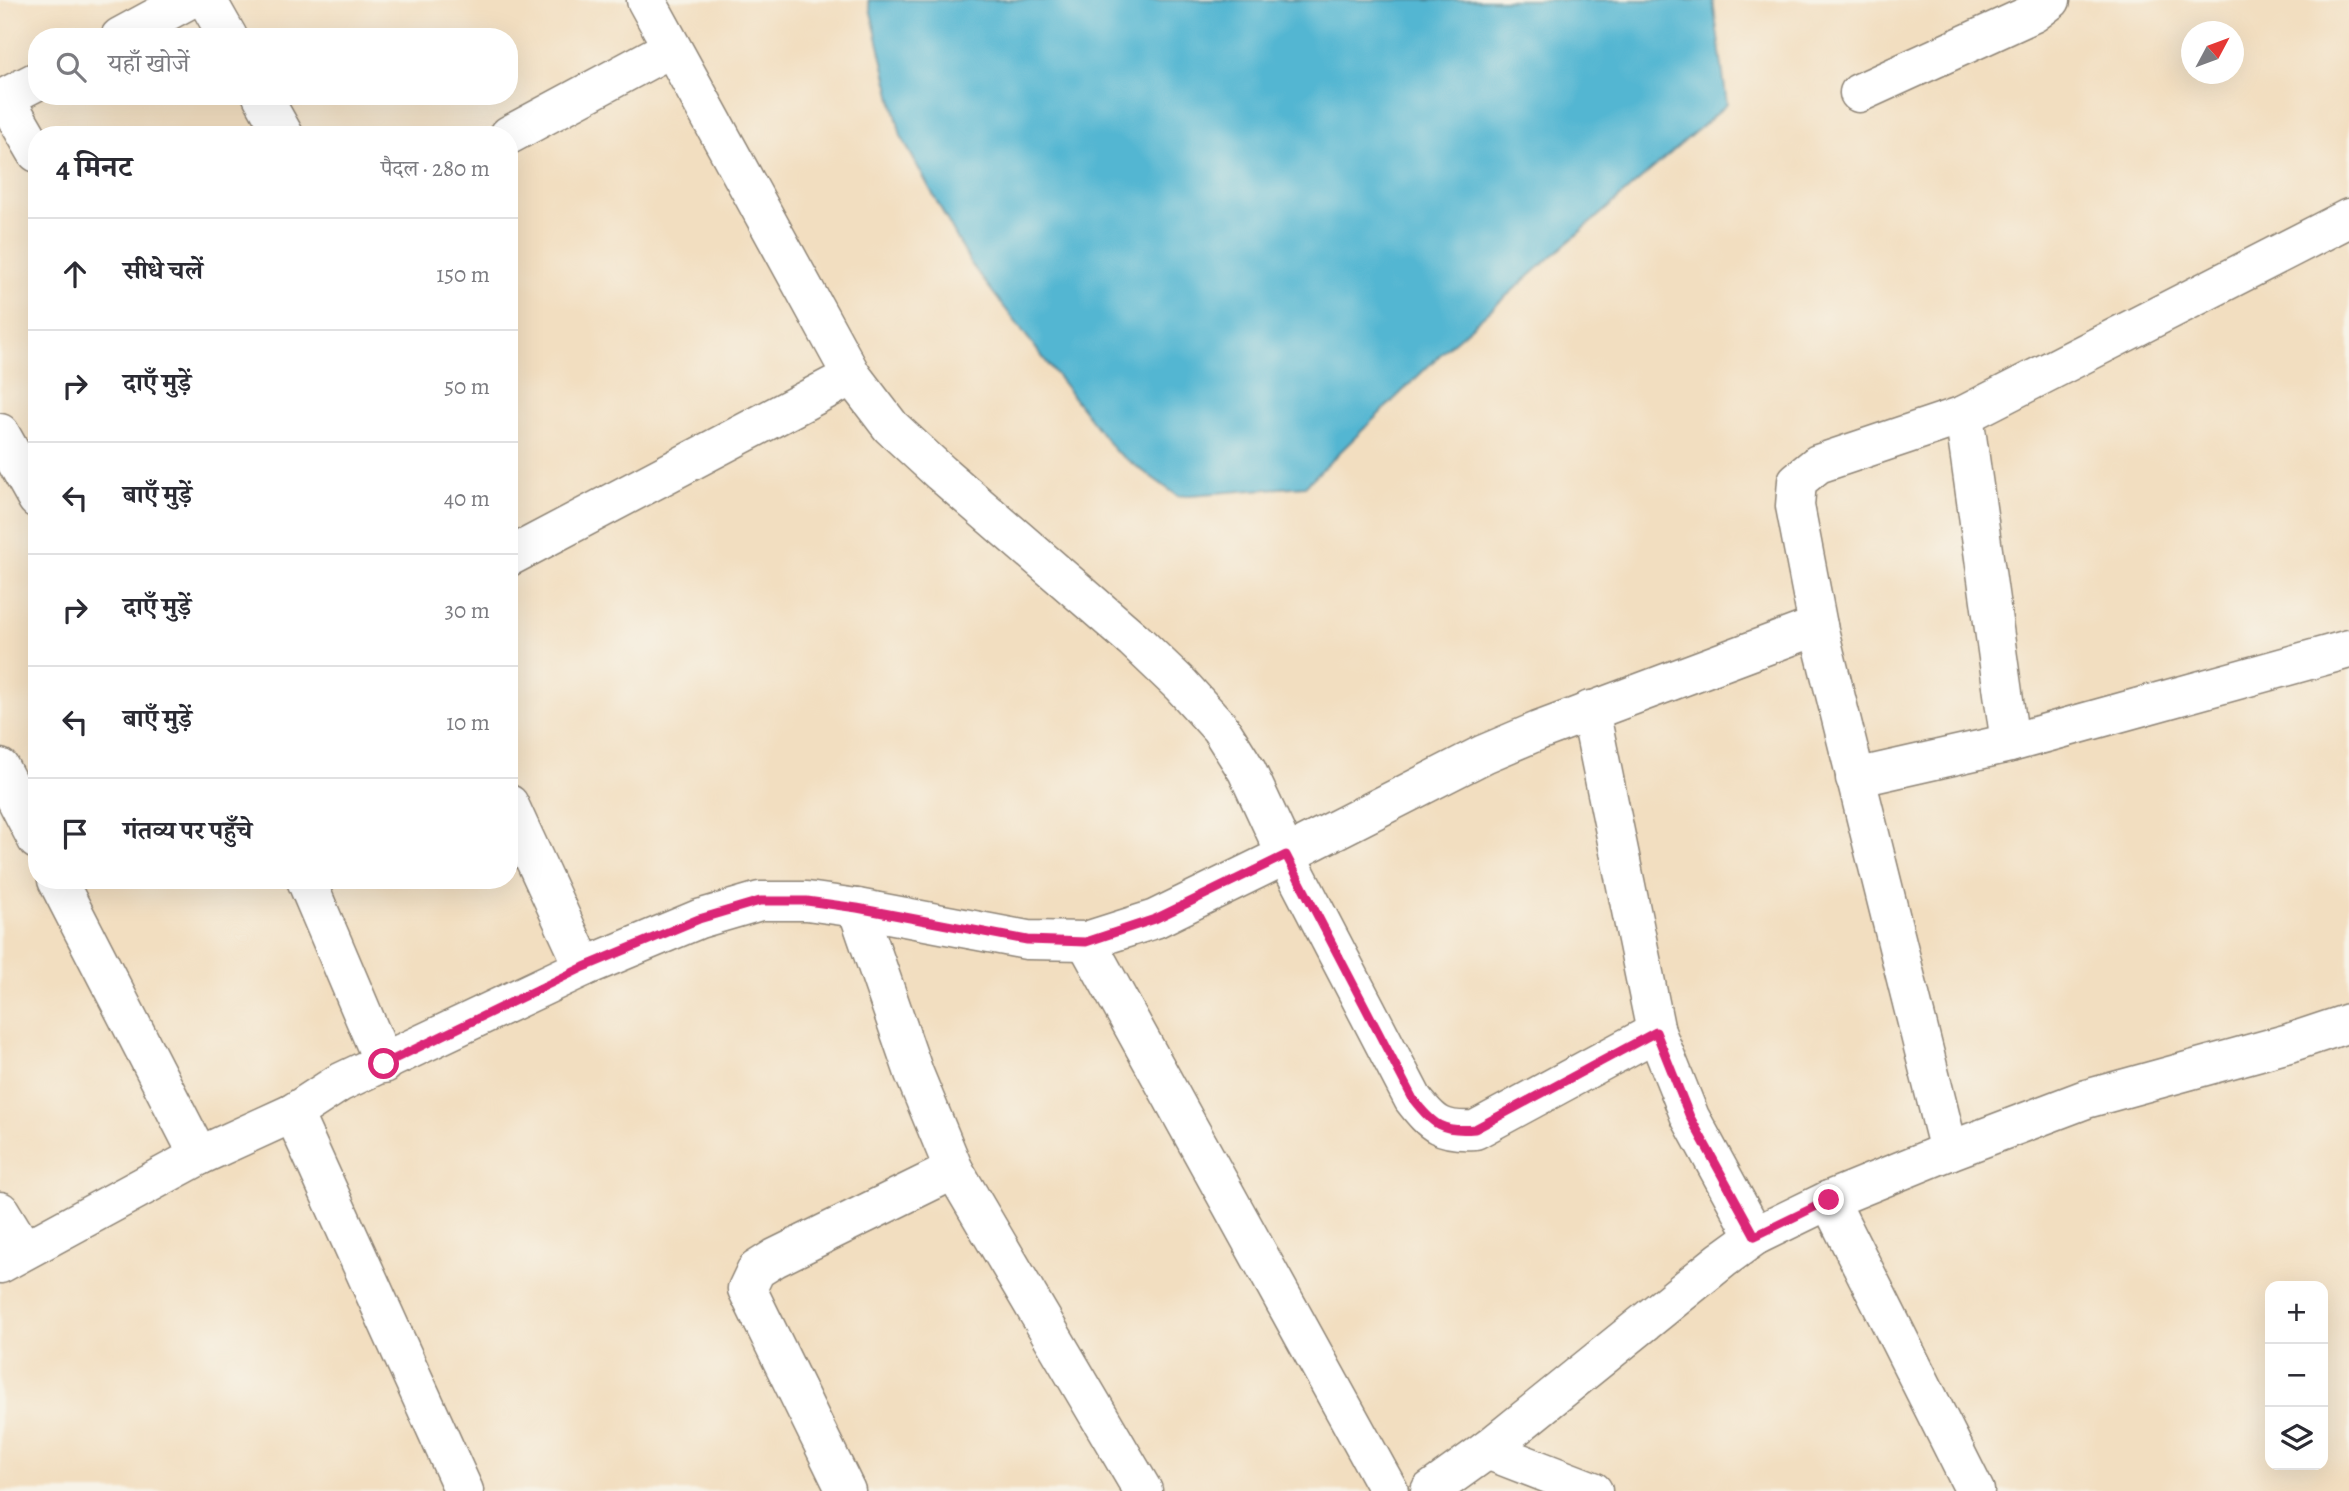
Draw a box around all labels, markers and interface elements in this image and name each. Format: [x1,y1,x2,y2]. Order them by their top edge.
north arrow [2181,21,2244,84]
search box [28,28,518,105]
text: यहाँ खोजें [108,46,189,81]
icon: search [52,48,90,86]
text: 4 मिनट [56,147,132,187]
text: पैदल · 280 m [381,153,490,184]
text: सीधे चलें [123,253,203,288]
icon: ahead [56,255,94,293]
text: 150 m [436,259,490,290]
text: दाएँ मुड़ें [123,365,191,400]
icon: right [56,367,94,405]
text: 50 m [444,371,490,402]
text: बाएँ मुड़ें [123,477,192,512]
icon: left [56,479,94,517]
text: 40 m [444,483,490,514]
text: दाएँ मुड़ें [123,589,191,624]
icon: right [56,591,94,629]
text: 30 m [444,595,490,626]
text: बाएँ मुड़ें [123,701,192,736]
icon: left [56,703,94,741]
text: 10 m [446,707,490,738]
text: गंतव्य पर पहुँचे [123,813,252,848]
icon: arrive [56,815,94,853]
route start [368,1048,399,1079]
route end [1813,1184,1844,1215]
map controls [2265,1281,2328,1470]
button: + [2265,1281,2328,1344]
button: − [2265,1344,2328,1407]
button: layers [2265,1407,2328,1470]

